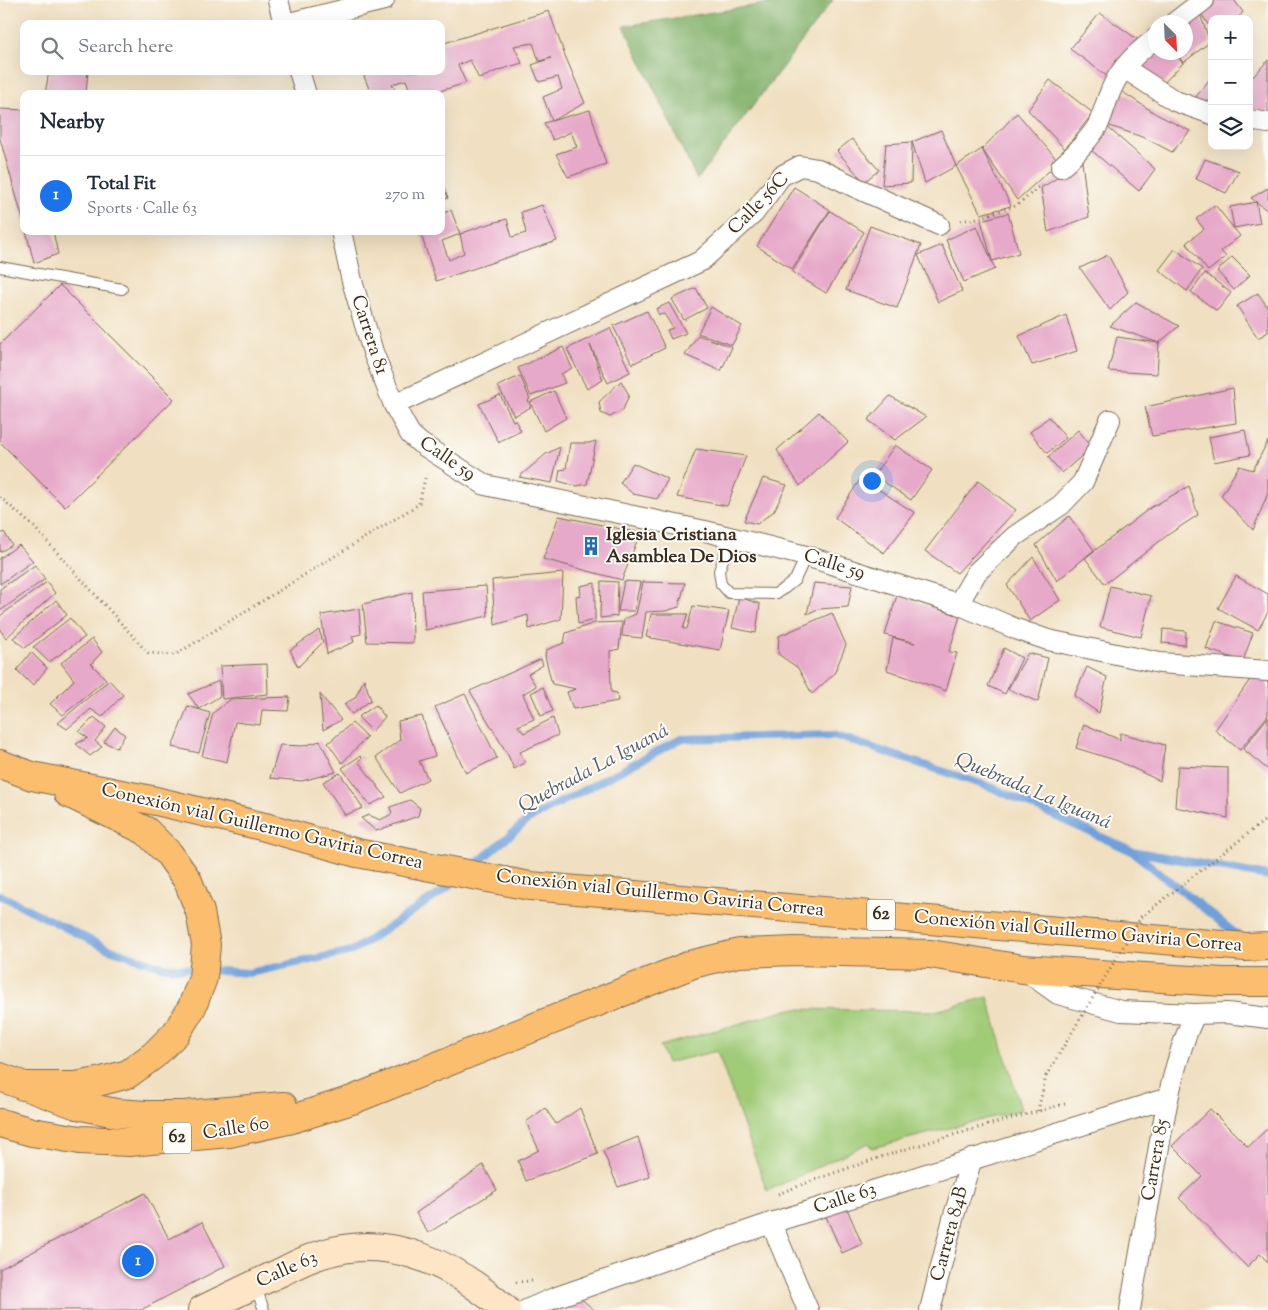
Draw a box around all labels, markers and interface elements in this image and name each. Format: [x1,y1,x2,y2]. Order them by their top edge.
north arrow [1148,15,1193,60]
map controls [1208,15,1253,150]
button: + [1208,15,1253,60]
search box [20,20,445,75]
icon: search [38,34,66,62]
text: Search here [78,34,173,61]
button: − [1208,60,1253,105]
button: layers [1208,105,1253,150]
text: Nearby [40,108,105,138]
street label: Calle 56C [722,166,796,242]
text: Total Fit [87,171,156,198]
text: 1 [53,184,59,207]
text: 270 m [385,184,425,207]
text: Sports · Calle 63 [87,198,197,221]
street label: Carrera 81 [343,292,395,379]
street label: Calle 59 [413,430,481,488]
your location [859,468,885,494]
place label: Iglesia Cristiana Asamblea De Dios [606,522,757,571]
building icon: Iglesia Cristiana Asamblea De Dios [580,535,602,557]
street label: Calle 59 [800,543,868,587]
water label: Quebrada La Iguaná [514,717,674,821]
water label: Quebrada La Iguaná [951,746,1115,838]
street label: Conexión vial Guillermo Gaviria Correa [98,777,426,877]
street label: Conexión vial Guillermo Gaviria Correa [495,863,826,925]
road number: 62 [867,900,895,930]
street label: Conexión vial Guillermo Gaviria Correa [913,904,1244,960]
street label: Calle 60 [201,1110,271,1148]
street label: Carrera 85 [1136,1117,1177,1203]
road number: 62 [163,1122,191,1154]
street label: Calle 63 [810,1176,880,1222]
street label: Carrera 84B [924,1183,976,1285]
pin: 1 [122,1242,154,1280]
street label: Calle 63 [252,1245,322,1295]

